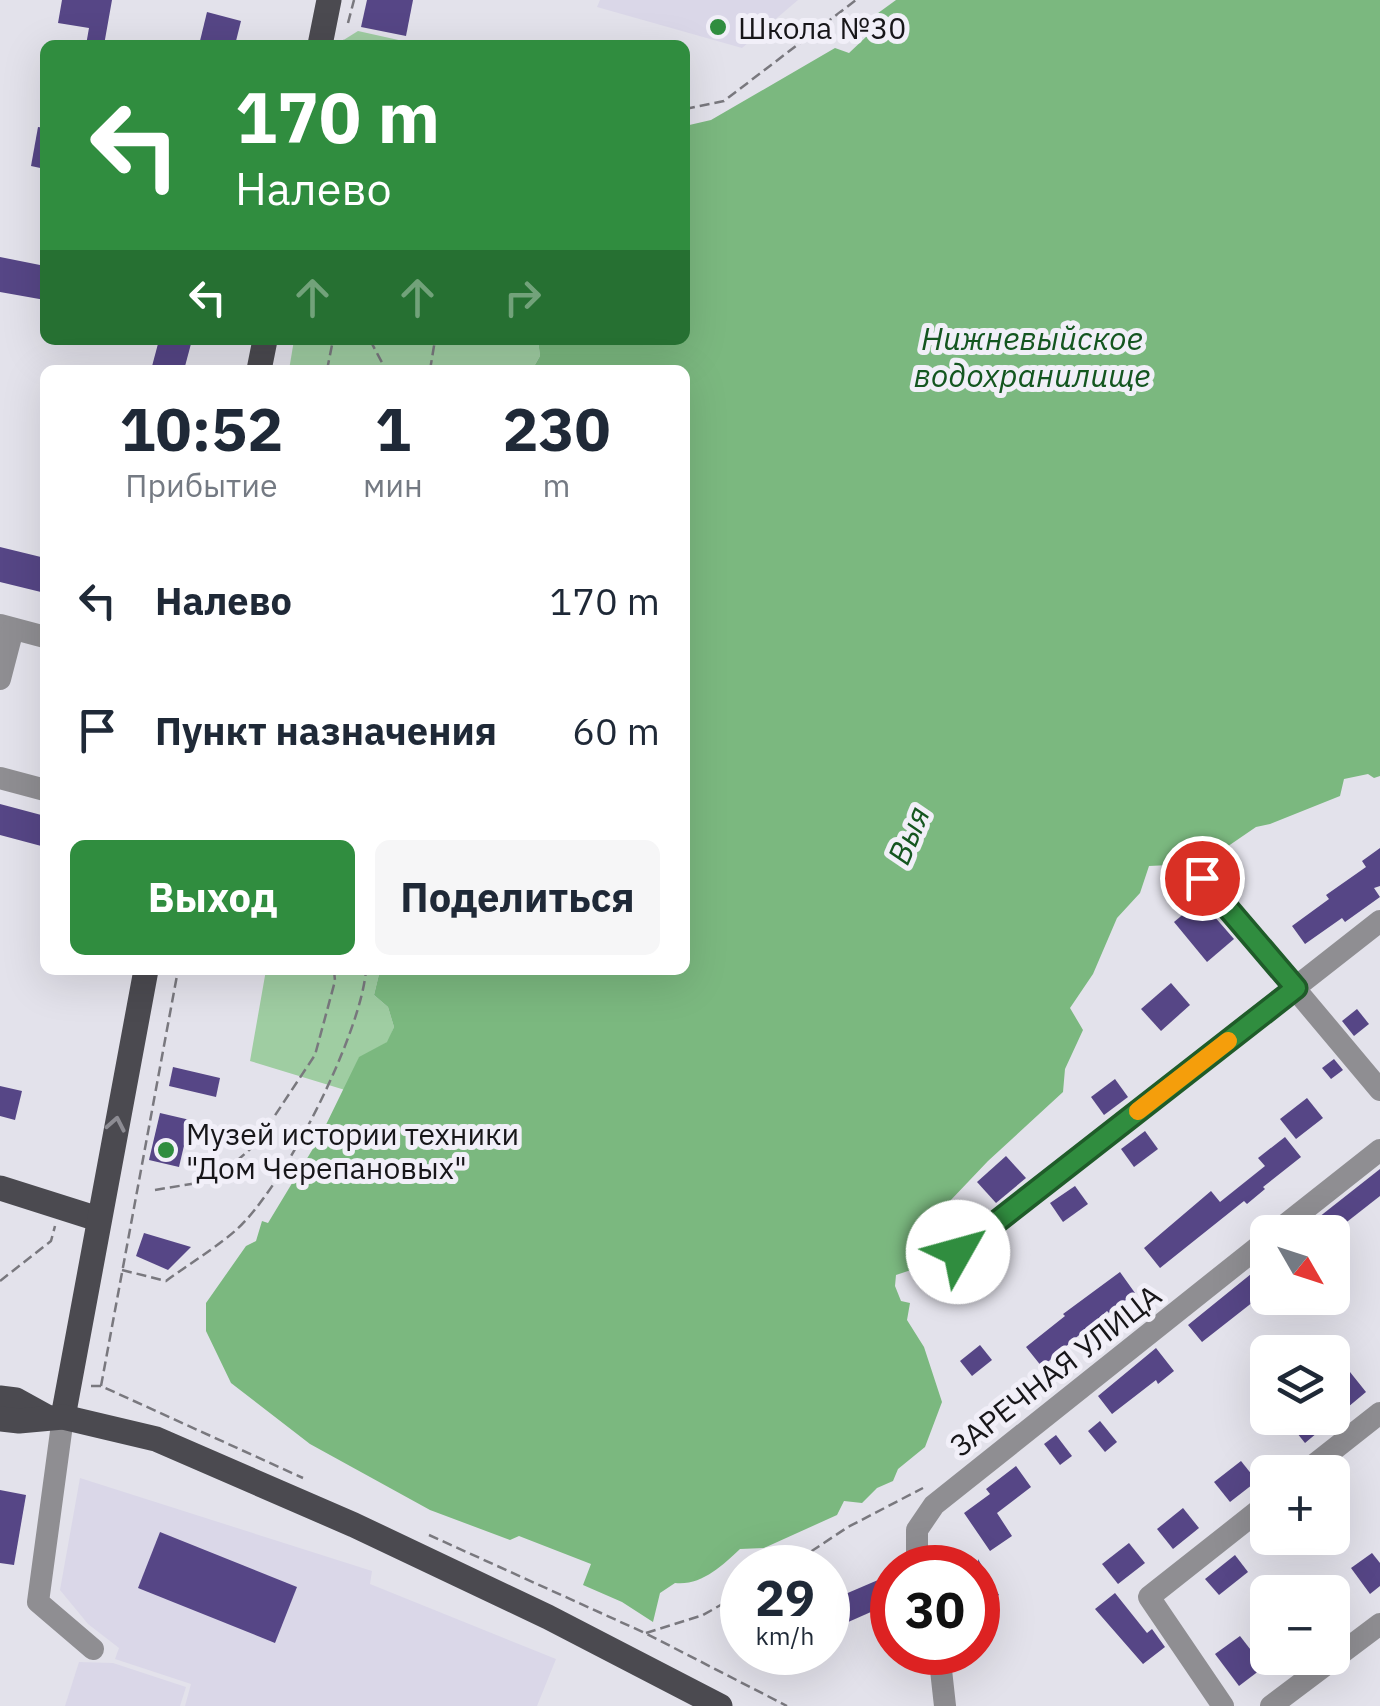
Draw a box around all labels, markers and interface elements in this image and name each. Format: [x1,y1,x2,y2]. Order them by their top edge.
place label: Школа №30 [738,8,906,47]
marker: Школа №30 [707,16,729,38]
text: 170 m [235,71,440,162]
icon: left [70,80,200,210]
text: Налево [235,159,392,217]
icon: left [180,270,235,325]
icon: ahead [285,270,340,325]
icon: ahead [390,270,445,325]
icon: right [495,270,550,325]
water label: Нижневыйское водохранилище [914,317,1150,396]
text: 10:52 [120,389,283,468]
text: 1 [375,389,411,468]
text: 230 [502,389,610,468]
text: Прибытие [125,464,278,506]
text: мин [363,464,423,506]
text: m [542,464,570,506]
icon: left [70,573,125,628]
text: Налево [155,576,292,625]
text: 170 m [549,576,660,625]
icon: arrive [70,703,125,758]
text: Пункт назначения [155,706,497,755]
text: 60 m [572,706,660,755]
water label: Выя [877,800,939,870]
pin [1160,836,1245,921]
button: Выход [70,840,355,955]
button: Поделиться [375,840,660,955]
icon: arrive [1175,851,1230,906]
place label: Музей истории техники "Дом Черепановых" [186,1114,519,1187]
one-way arrow [105,1115,126,1132]
marker: Музей истории техники "Дом Черепановых" [155,1139,177,1161]
position arrow [906,1200,1010,1304]
north arrow [1250,1215,1350,1315]
map controls [1250,1215,1350,1675]
street label: ЗАРЕЧНАЯ УЛИЦА [941,1275,1169,1465]
button: layers [1250,1335,1350,1435]
button: + [1250,1455,1350,1555]
speed limit sign: 30 [870,1545,1000,1675]
text: 29 [755,1565,815,1630]
button: − [1250,1575,1350,1675]
text: km/h [756,1619,814,1652]

